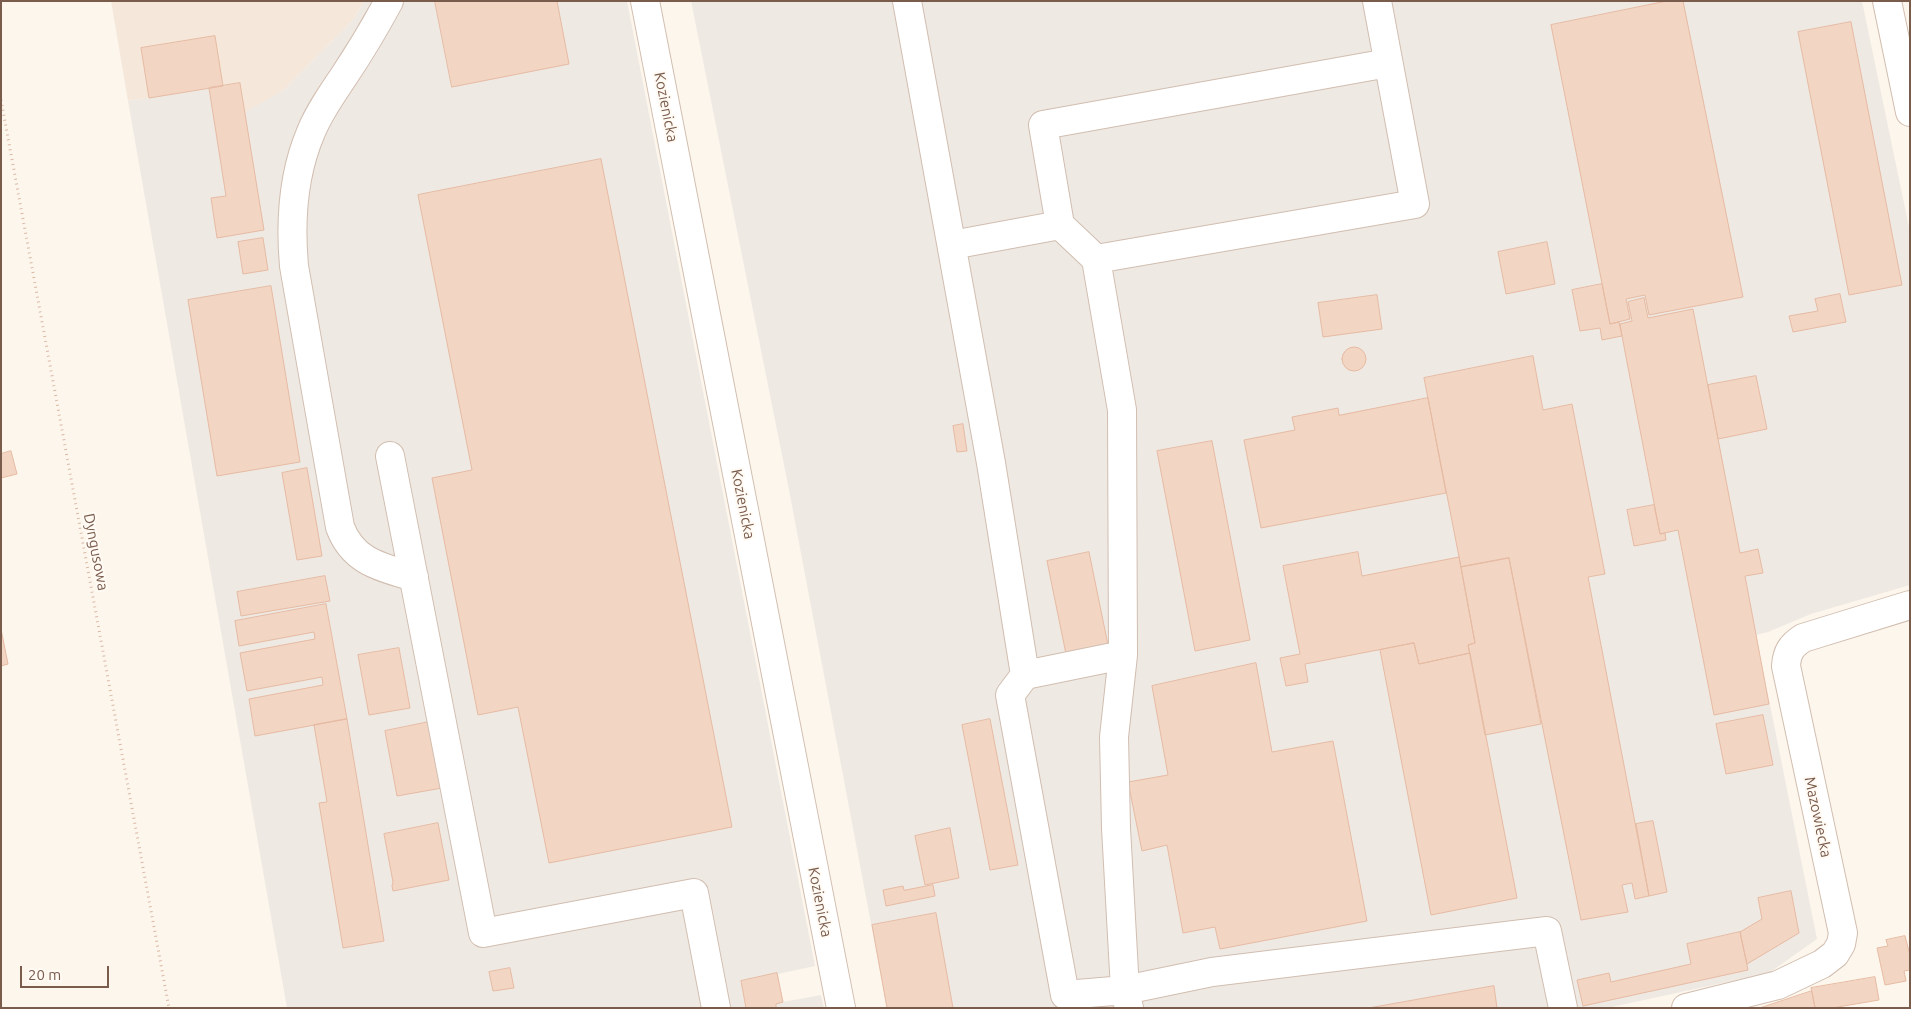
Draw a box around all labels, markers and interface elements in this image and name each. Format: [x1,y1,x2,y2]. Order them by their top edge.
street label: Kozienicka [650,71,682,143]
street label: Kozienicka [727,468,759,540]
street label: Dyngusowa [80,512,112,592]
street label: Mazowiecka [1801,775,1835,859]
street label: Kozienicka [804,866,836,938]
scale bar [22,956,111,988]
text: 20 m [28,966,61,983]

